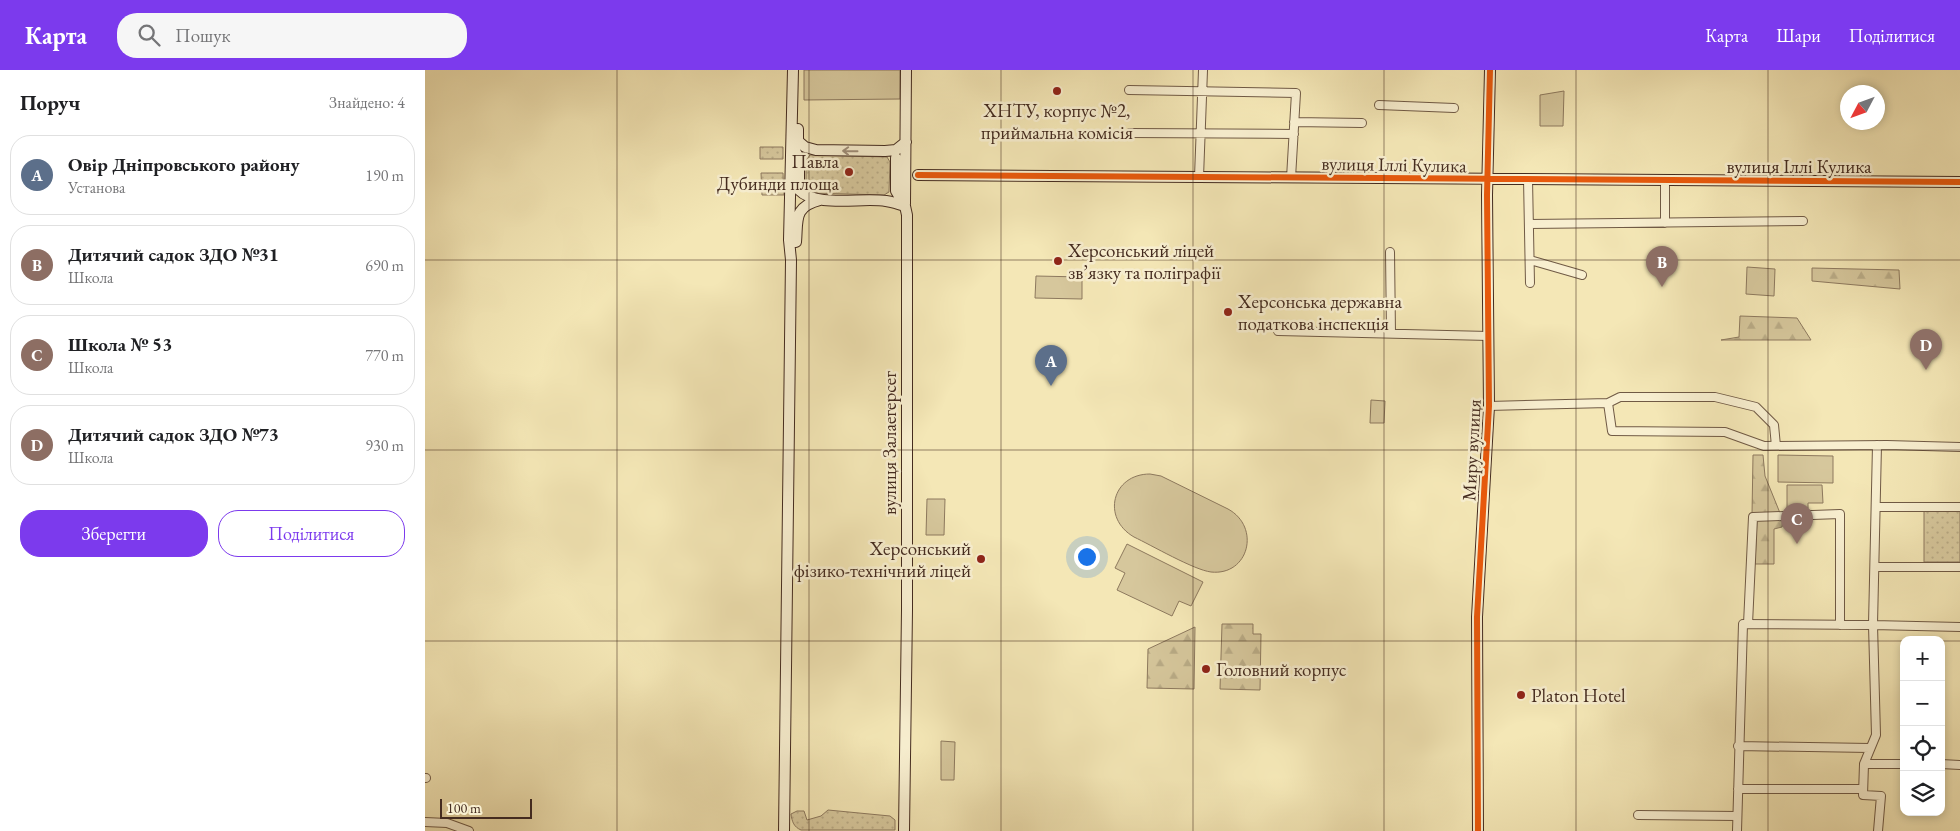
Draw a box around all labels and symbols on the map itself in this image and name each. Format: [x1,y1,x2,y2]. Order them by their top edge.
marker: ХНТУ, корпус №2, приймальна комісія [1051,85,1063,97]
north arrow [1840,85,1885,130]
place label: ХНТУ, корпус №2, приймальна комісія [981,98,1134,145]
one-way arrow [843,146,859,155]
place label: Павла Дубинди площа [717,149,839,196]
street label: вулиця Іллі Кулика [1321,151,1467,178]
street label: вулиця Іллі Кулика [1726,154,1872,179]
marker: Павла Дубинди площа [843,166,855,178]
place label: Херсонський ліцей зв’язку та поліграфії [1067,238,1221,285]
pin: B [1646,246,1678,287]
marker: Херсонський ліцей зв’язку та поліграфії [1052,255,1064,267]
place label: Херсонська державна податкова інспекція [1237,289,1402,336]
marker: Херсонська державна податкова інспекція [1222,306,1234,318]
pin: D [1910,329,1942,370]
pin: A [1035,345,1067,386]
street label: вулиця Залаегерсег [877,371,902,515]
street label: Миру вулиця [1456,398,1487,501]
pin: C [1781,503,1813,544]
place label: Херсонський фізико-технічний ліцей [794,536,971,583]
your location [1074,544,1100,570]
marker: Херсонський фізико-технічний ліцей [975,553,987,565]
place label: Головний корпус [1216,657,1347,682]
marker: Головний корпус [1200,663,1212,675]
place label: Platon Hotel [1531,683,1626,708]
marker: Platon Hotel [1515,689,1527,701]
scale bar [440,796,533,819]

